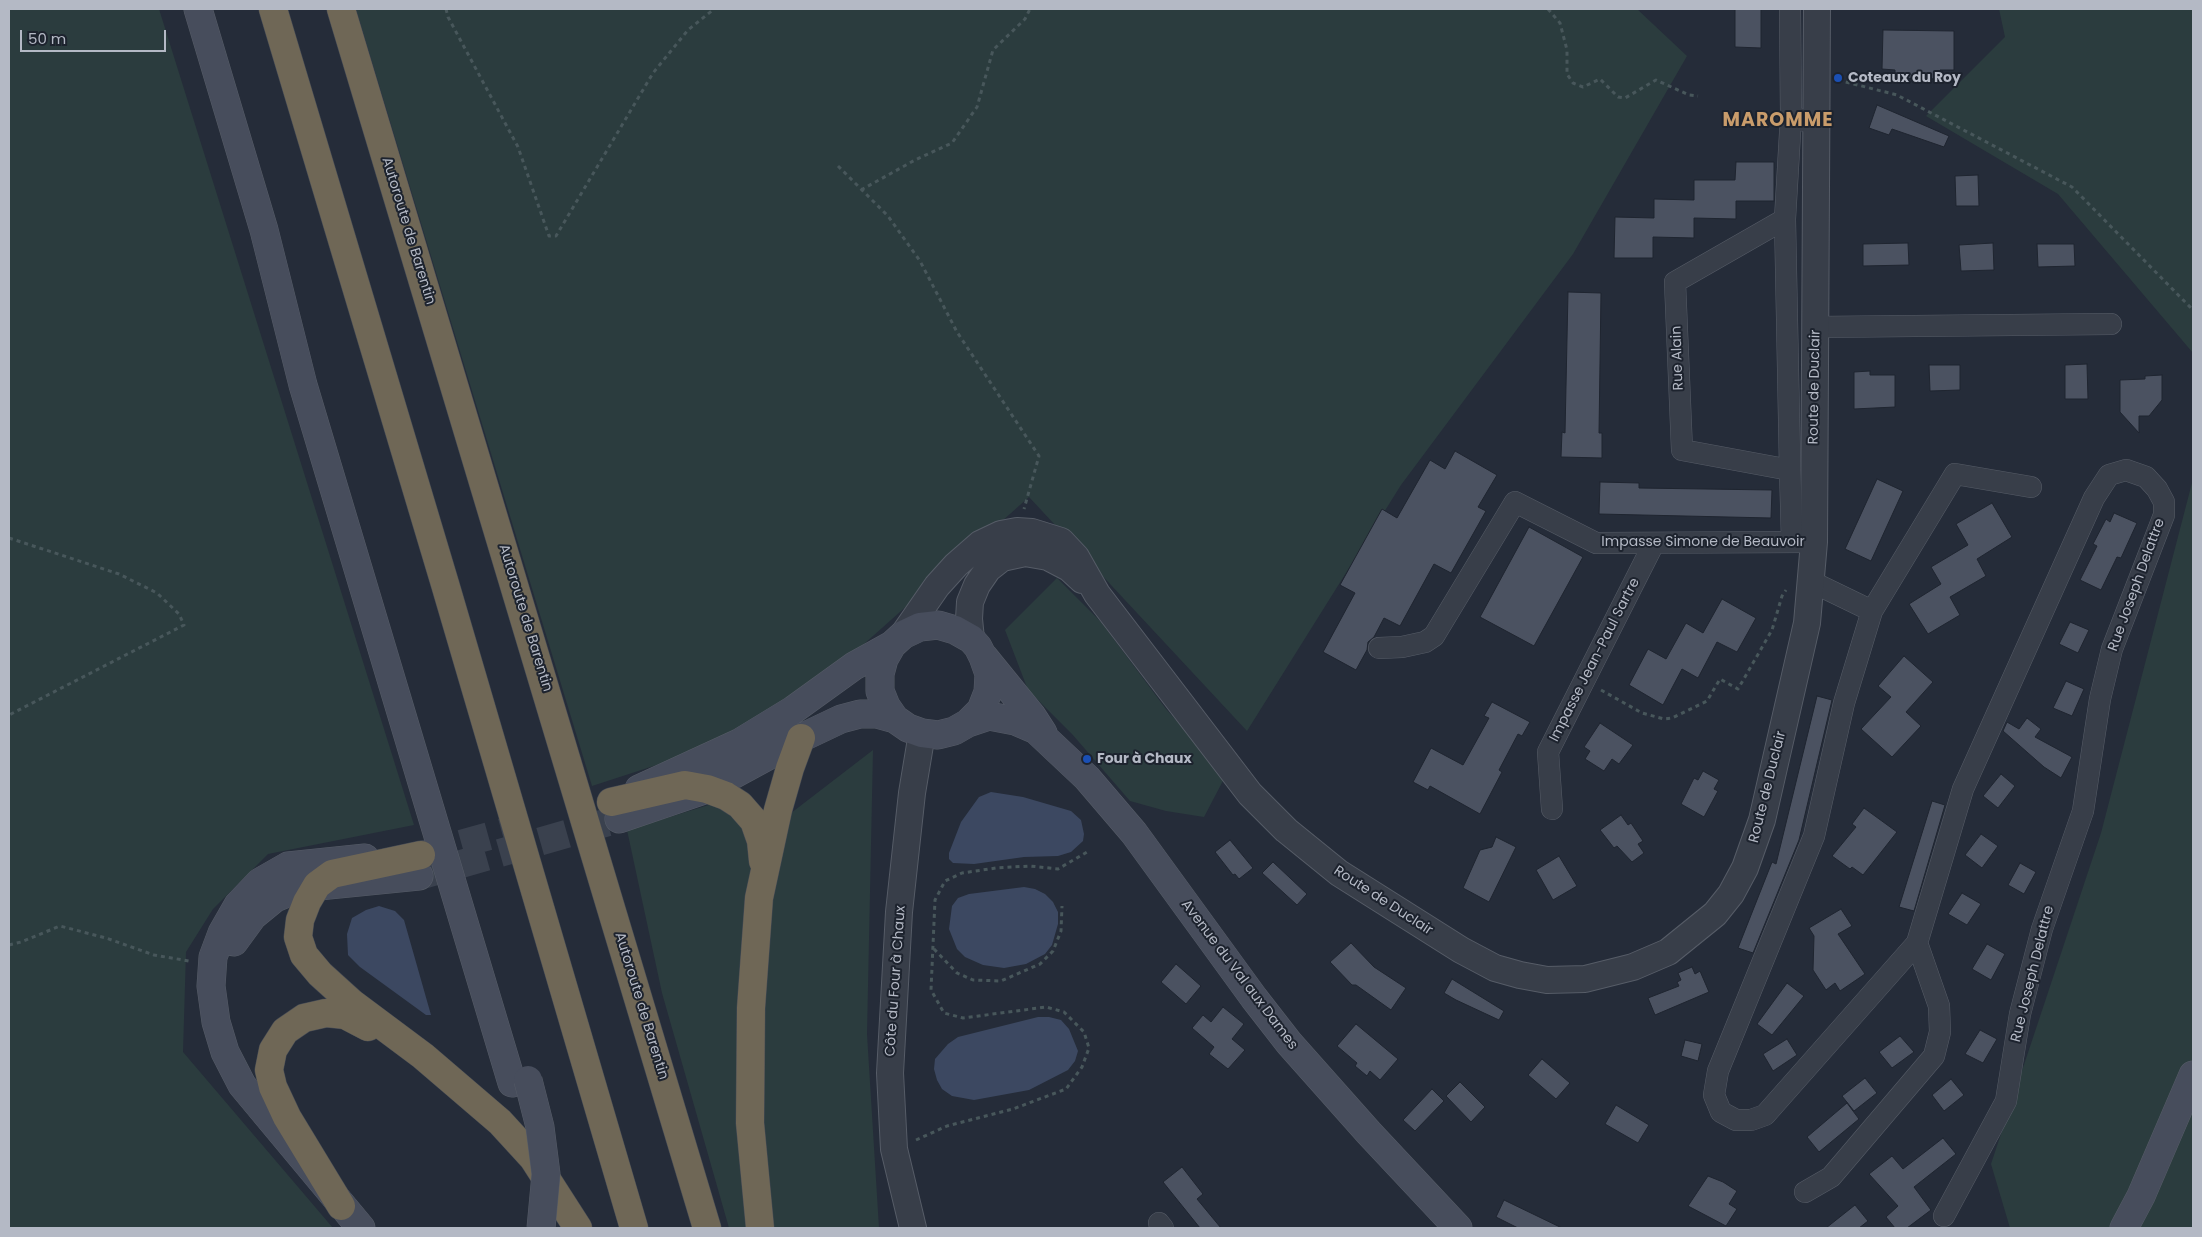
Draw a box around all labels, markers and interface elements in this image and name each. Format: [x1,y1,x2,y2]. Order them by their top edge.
scale bar [22,20,169,52]
text: 50 m [28,28,66,49]
place label: Coteaux du Roy [1848,70,1961,86]
marker: Coteaux du Roy [1832,72,1844,84]
district label: MAROMME [1722,110,1834,132]
street label: Autoroute de Barentin [378,155,438,307]
street label: Rue Alain [1668,325,1688,391]
street label: Route de Duclair [1806,329,1824,445]
street label: Rue Joseph Delattre [2105,516,2169,654]
street label: Impasse Simone de Beauvoir [1601,534,1805,550]
street label: Autoroute de Barentin [495,542,555,694]
street label: Impasse Jean-Paul Sartre [1546,575,1644,745]
street label: Route de Duclair [1746,729,1790,845]
place label: Four à Chaux [1097,751,1192,767]
marker: Four à Chaux [1081,753,1093,765]
street label: Route de Duclair [1330,863,1436,939]
street label: Avenue du Val aux Dames [1177,897,1301,1053]
street label: Rue Joseph Delattre [2008,904,2058,1044]
street label: Côte du Four à Chaux [882,905,910,1057]
street label: Autoroute de Barentin [611,930,671,1082]

